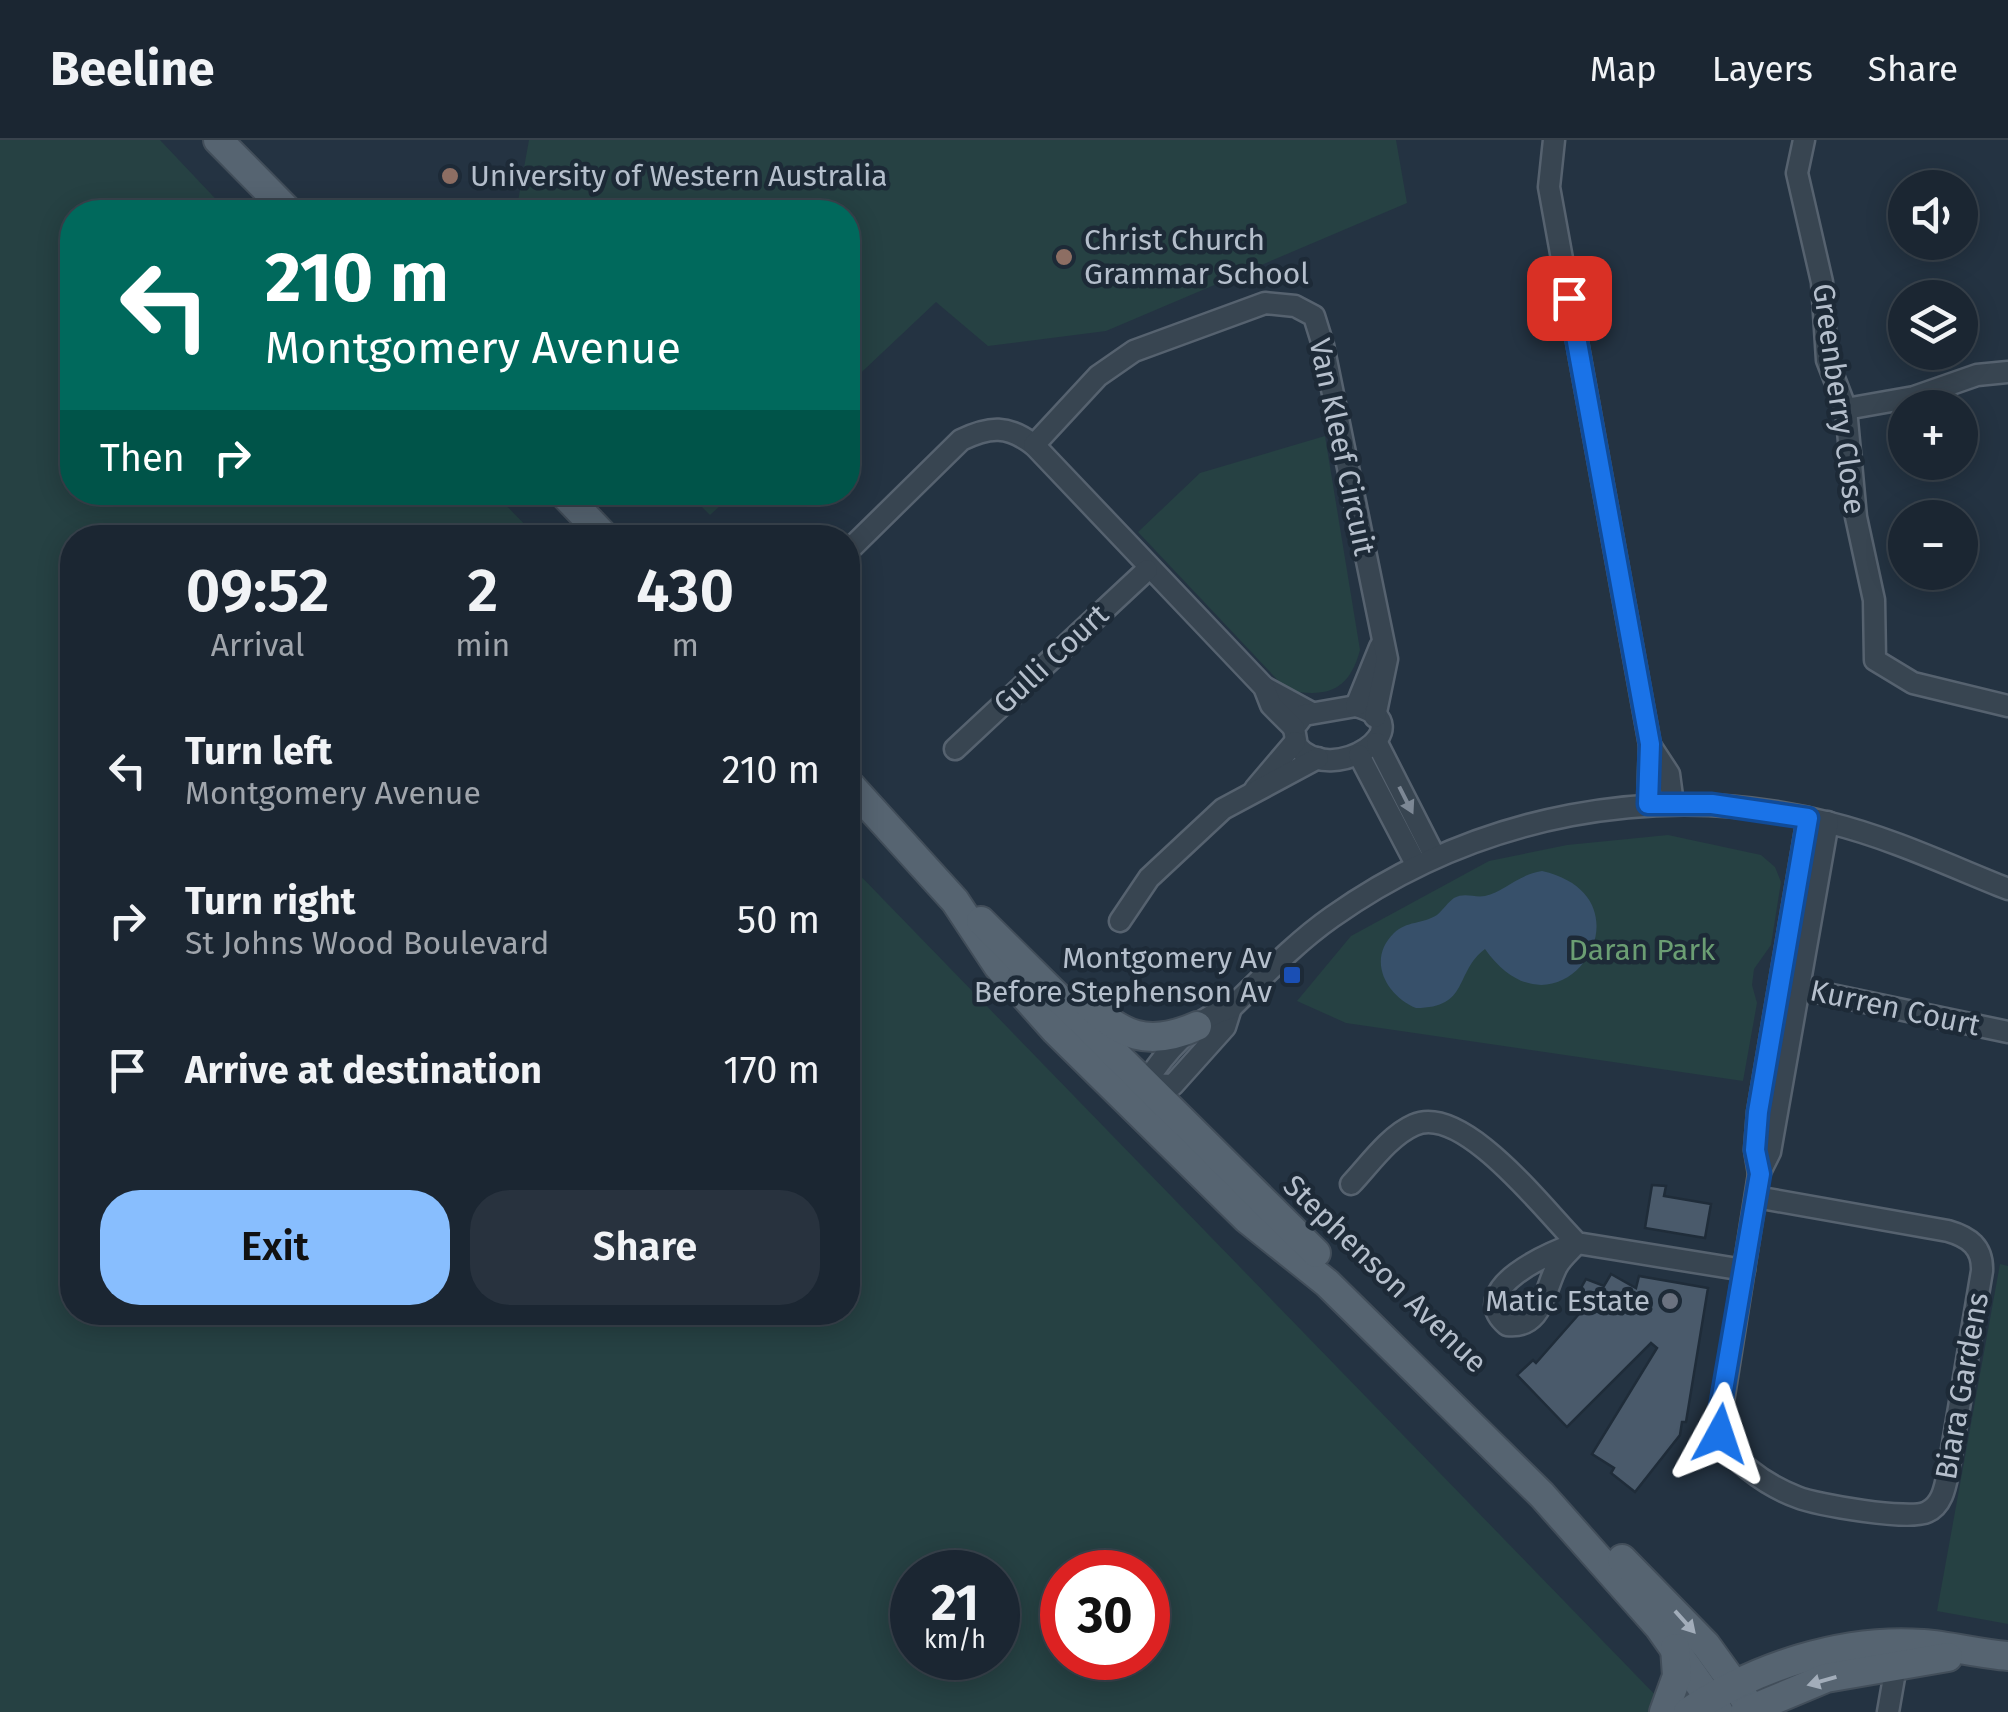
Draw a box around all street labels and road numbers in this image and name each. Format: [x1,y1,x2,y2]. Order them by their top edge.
street label: Greenberry Close [1805,281,1873,517]
street label: Van Kleef Circuit [1301,335,1383,559]
street label: Gulli Court [986,597,1116,721]
street label: Kurren Court [1807,972,1983,1044]
street label: Stephenson Avenue [1276,1168,1494,1380]
street label: Biara Gardens [1928,1289,1996,1483]

